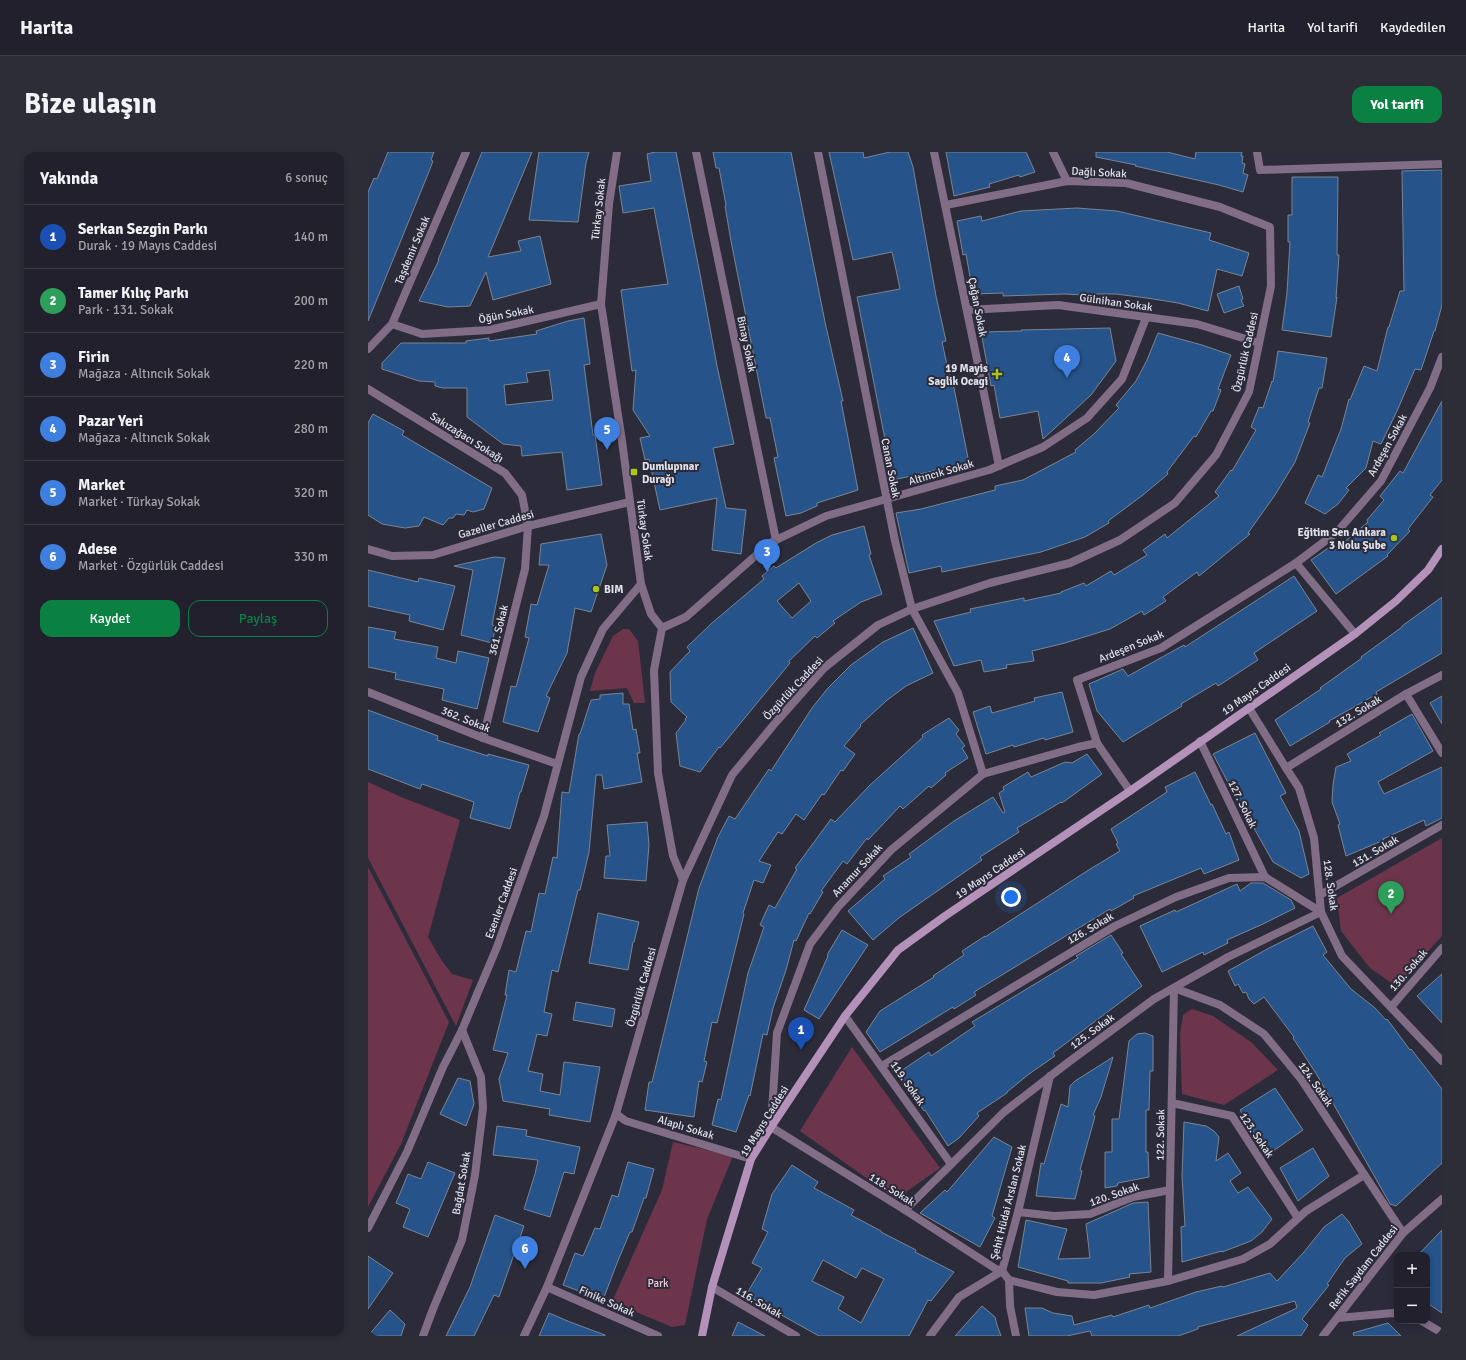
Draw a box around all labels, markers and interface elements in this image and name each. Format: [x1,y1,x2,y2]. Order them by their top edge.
text: Harita [20,16,73,40]
text: Harita [1248,19,1285,36]
text: Yol tarifi [1307,19,1358,36]
text: Kaydedilen [1380,19,1446,36]
button: Yol tarifi [1352,86,1442,123]
text: Bize ulaşın [24,87,157,121]
street label: Dağlı Sokak [1071,165,1127,180]
text: Yakında [40,168,98,189]
text: 6 sonuç [285,170,328,186]
street label: Türkay Sokak [589,177,608,241]
street label: Taşdemir Sokak [392,214,433,286]
text: Serkan Sezgin Parkı [78,220,208,238]
text: 1 [49,229,57,245]
text: 140 m [294,229,328,245]
text: Durak · 19 Mayıs Caddesi [78,238,217,254]
street label: Çağan Sokak [965,276,990,338]
text: Tamer Kılıç Parkı [78,284,189,302]
street label: Gülnihan Sokak [1079,291,1154,314]
text: 2 [49,293,57,309]
text: 200 m [294,293,328,309]
text: Park · 131. Sokak [78,302,174,318]
street label: Öğün Sokak [477,302,535,326]
street label: Özgürlük Caddesi [1229,310,1261,393]
street label: Binay Sokak [734,315,759,374]
pin: 4 [1054,345,1080,378]
text: Firin [78,348,109,366]
text: 3 [49,357,57,373]
text: 220 m [294,357,328,373]
place label: 19 Mayis Saglik Ocagi [928,362,988,388]
text: Mağaza · Altıncık Sokak [78,366,210,382]
marker: 19 Mayis Saglik Ocagi [991,368,1003,380]
street label: Sakızağacı Sokağı [428,410,506,465]
street label: Ardeşen Sokak [1365,411,1410,479]
text: Pazar Yeri [78,412,143,430]
pin: 5 [594,417,620,450]
text: 4 [49,421,57,437]
text: 280 m [294,421,328,437]
text: Mağaza · Altıncık Sokak [78,430,210,446]
street label: Canan Sokak [878,437,903,500]
street label: Altıncık Sokak [907,457,976,488]
place label: Dumlupınar Durağı [642,460,699,486]
marker: Dumlupınar Durağı [629,467,639,477]
text: Market [78,476,125,494]
text: 5 [49,485,57,501]
text: 320 m [294,485,328,501]
text: Market · Türkay Sokak [78,494,200,510]
street label: Türkay Sokak [634,498,655,562]
street label: Gazeller Caddesi [457,507,536,542]
place label: Eğitim Sen Ankara 3 Nolu Şube [1298,526,1387,552]
marker: Eğitim Sen Ankara 3 Nolu Şube [1389,533,1399,543]
pin: 3 [754,539,780,572]
text: Adese [78,540,117,558]
text: 6 [49,549,57,565]
text: 330 m [294,549,328,565]
text: Market · Özgürlük Caddesi [78,558,224,574]
place label: BIM [604,583,623,596]
marker: BIM [591,584,601,594]
button: Kaydet [40,600,180,637]
button: Paylaş [188,600,328,637]
street label: 361. Sokak [486,603,511,657]
street label: Ardeşen Sokak [1097,627,1166,665]
street label: Özgürlük Caddesi [760,653,826,723]
street label: 19 Mayıs Caddesi [1219,661,1293,718]
street label: 132. Sokak [1333,692,1384,730]
street label: 362. Sokak [439,704,493,735]
street label: 127. Sokak [1225,778,1260,831]
street label: 131. Sokak [1350,833,1401,870]
street label: Anamur Sokak [829,841,886,900]
street label: 19 Mayıs Caddesi [953,845,1028,901]
street label: 128. Sokak [1320,859,1341,912]
street label: Esenler Caddesi [483,866,520,941]
pin: 2 [1378,881,1404,914]
your location [1001,887,1021,907]
street label: 126. Sokak [1065,910,1116,947]
street label: Özgürlük Caddesi [623,946,659,1028]
street label: 130. Sokak [1387,946,1431,994]
street label: 125. Sokak [1068,1011,1117,1052]
pin: 1 [788,1017,814,1050]
street label: 119. Sokak [887,1058,928,1109]
street label: 124. Sokak [1295,1059,1336,1110]
street label: 19 Mayıs Caddesi [737,1083,791,1159]
street label: 122. Sokak [1154,1109,1167,1161]
street label: 123. Sokak [1237,1110,1277,1161]
street label: Alaplı Sokak [656,1113,716,1142]
street label: Şehit Hüdai Arslan Sokak [988,1143,1029,1261]
street label: Bağdat Sokak [450,1150,474,1216]
street label: 118. Sokak [866,1170,917,1209]
street label: 120. Sokak [1088,1180,1141,1209]
street label: Refik Saydam Caddesi [1326,1223,1400,1312]
pin: 6 [512,1236,538,1269]
map controls [1394,1252,1430,1324]
button: + [1394,1252,1430,1288]
park label: Park [647,1277,669,1290]
street label: Finike Sokak [577,1283,637,1320]
street label: 116. Sokak [733,1284,785,1321]
button: − [1394,1288,1430,1324]

